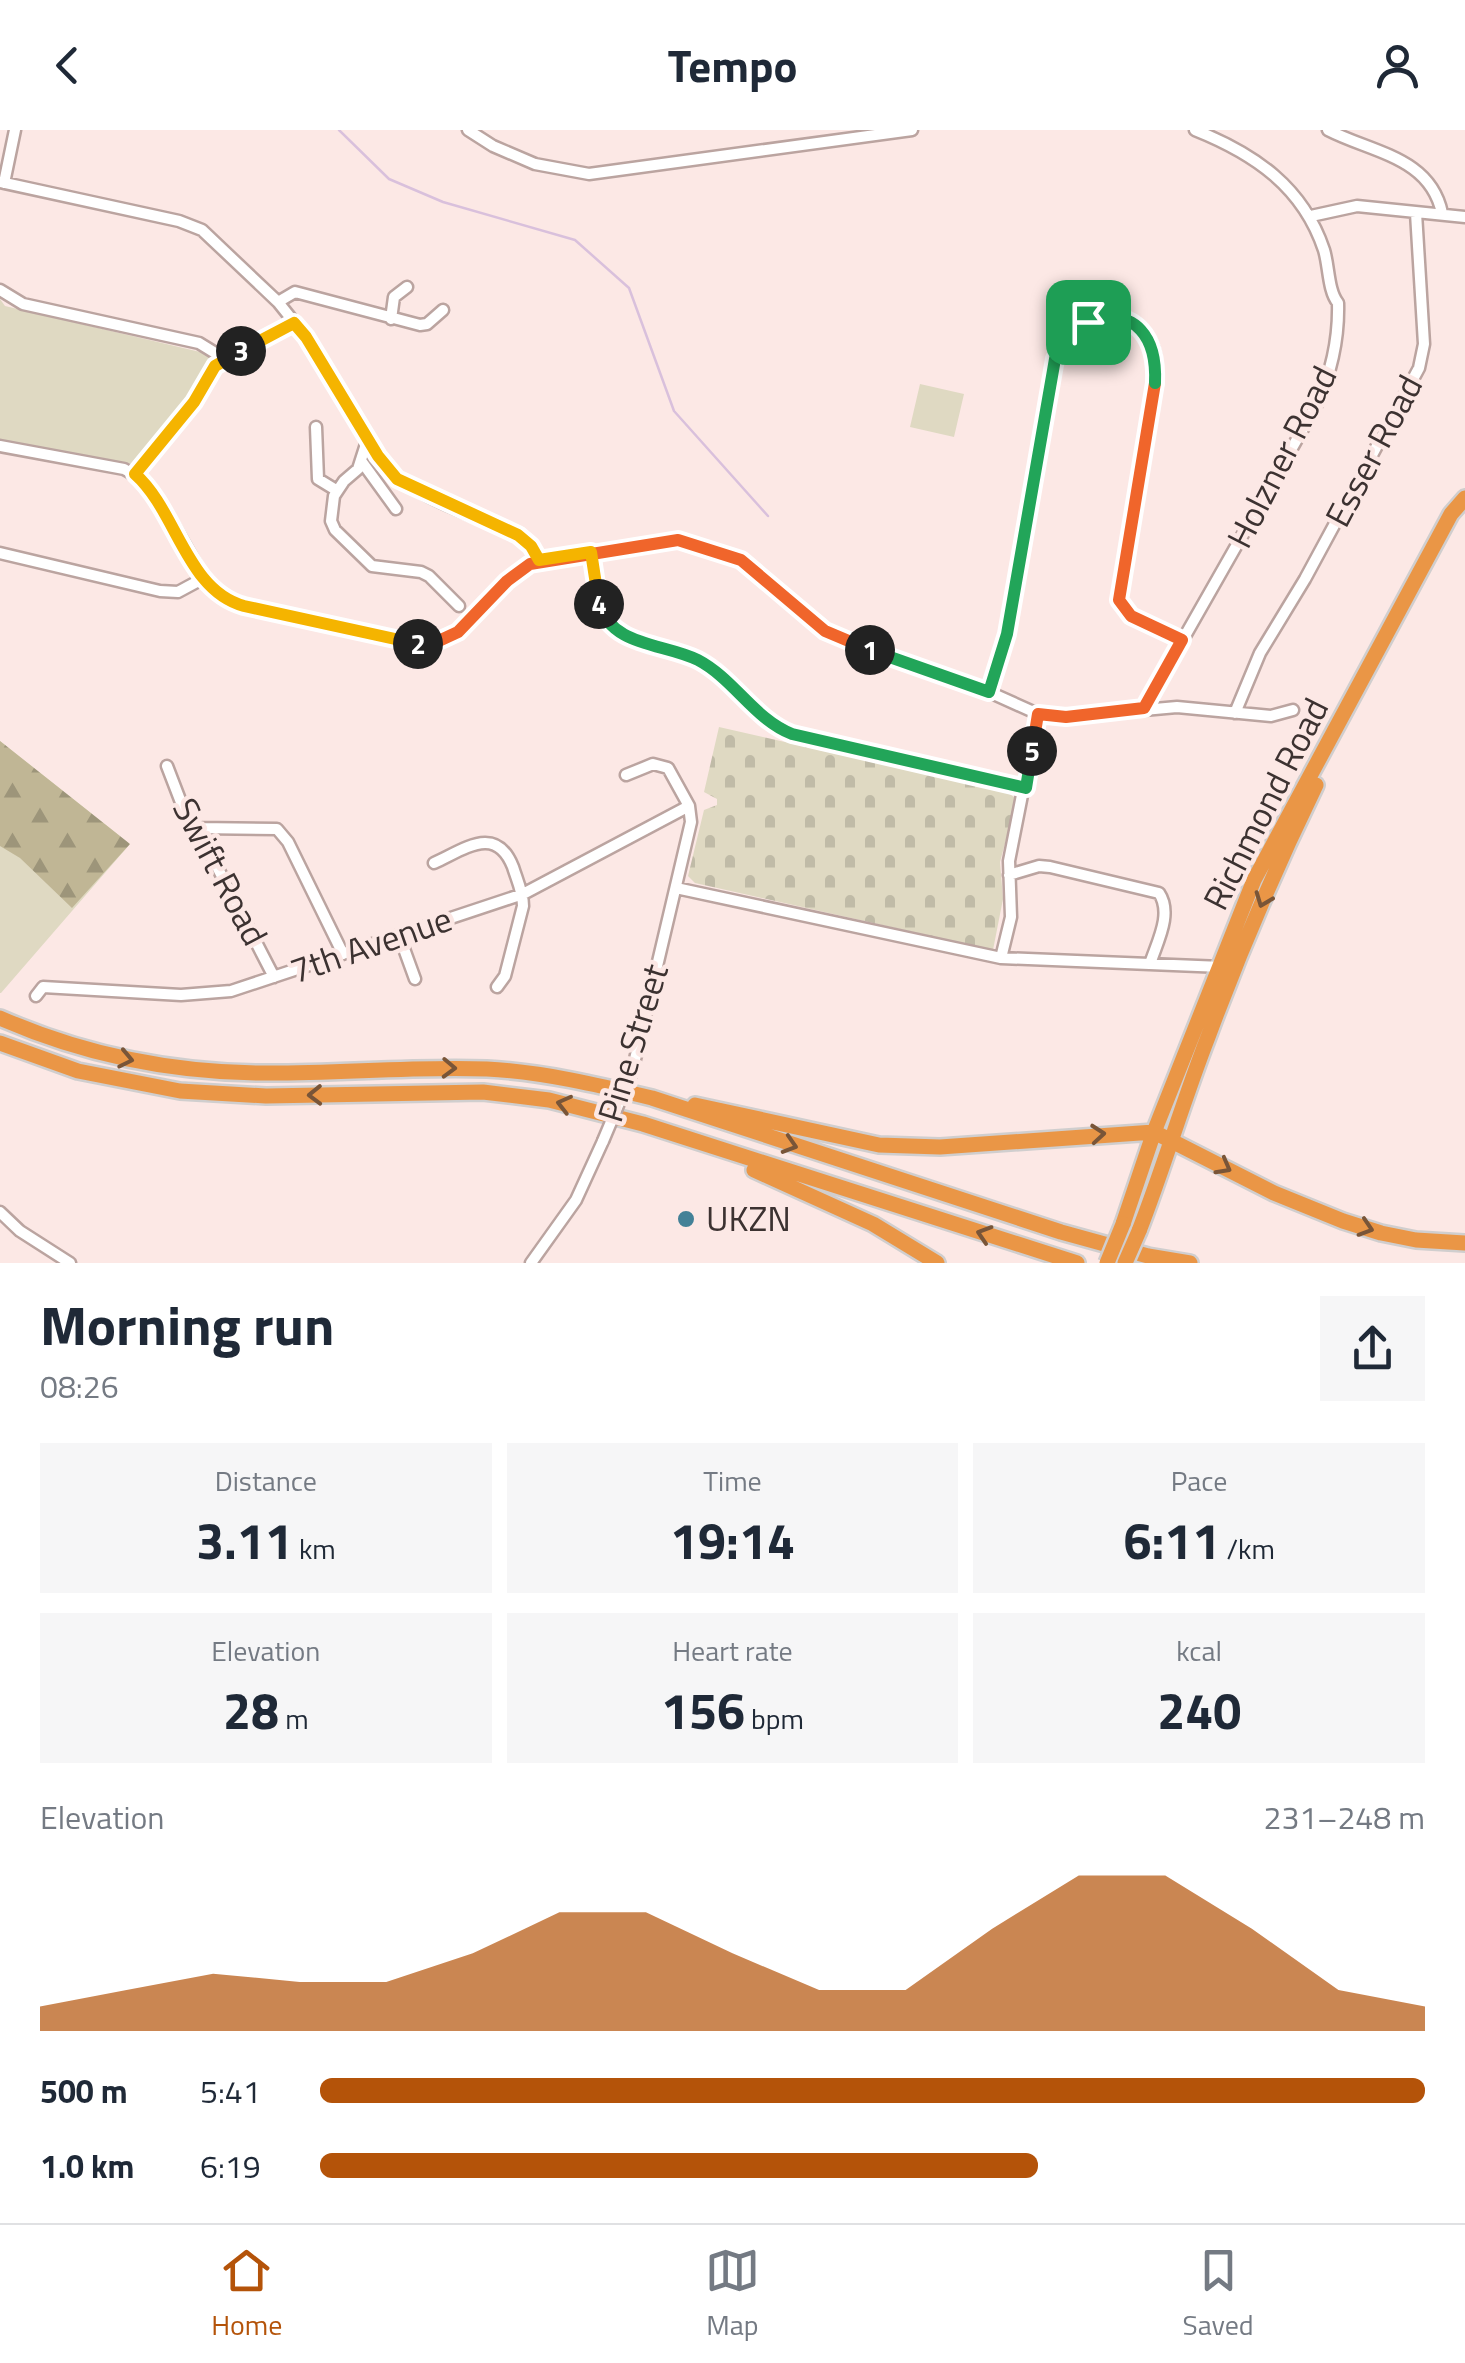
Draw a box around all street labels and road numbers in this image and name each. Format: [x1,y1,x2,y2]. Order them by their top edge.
street label: Holzner Road [1212,356,1350,557]
street label: Esser Road [1311,365,1436,536]
street label: Richmond Road [1188,688,1342,919]
street label: Swift Road [159,788,282,955]
street label: 7th Avenue [283,891,459,997]
street label: Pine Street [582,957,682,1128]

